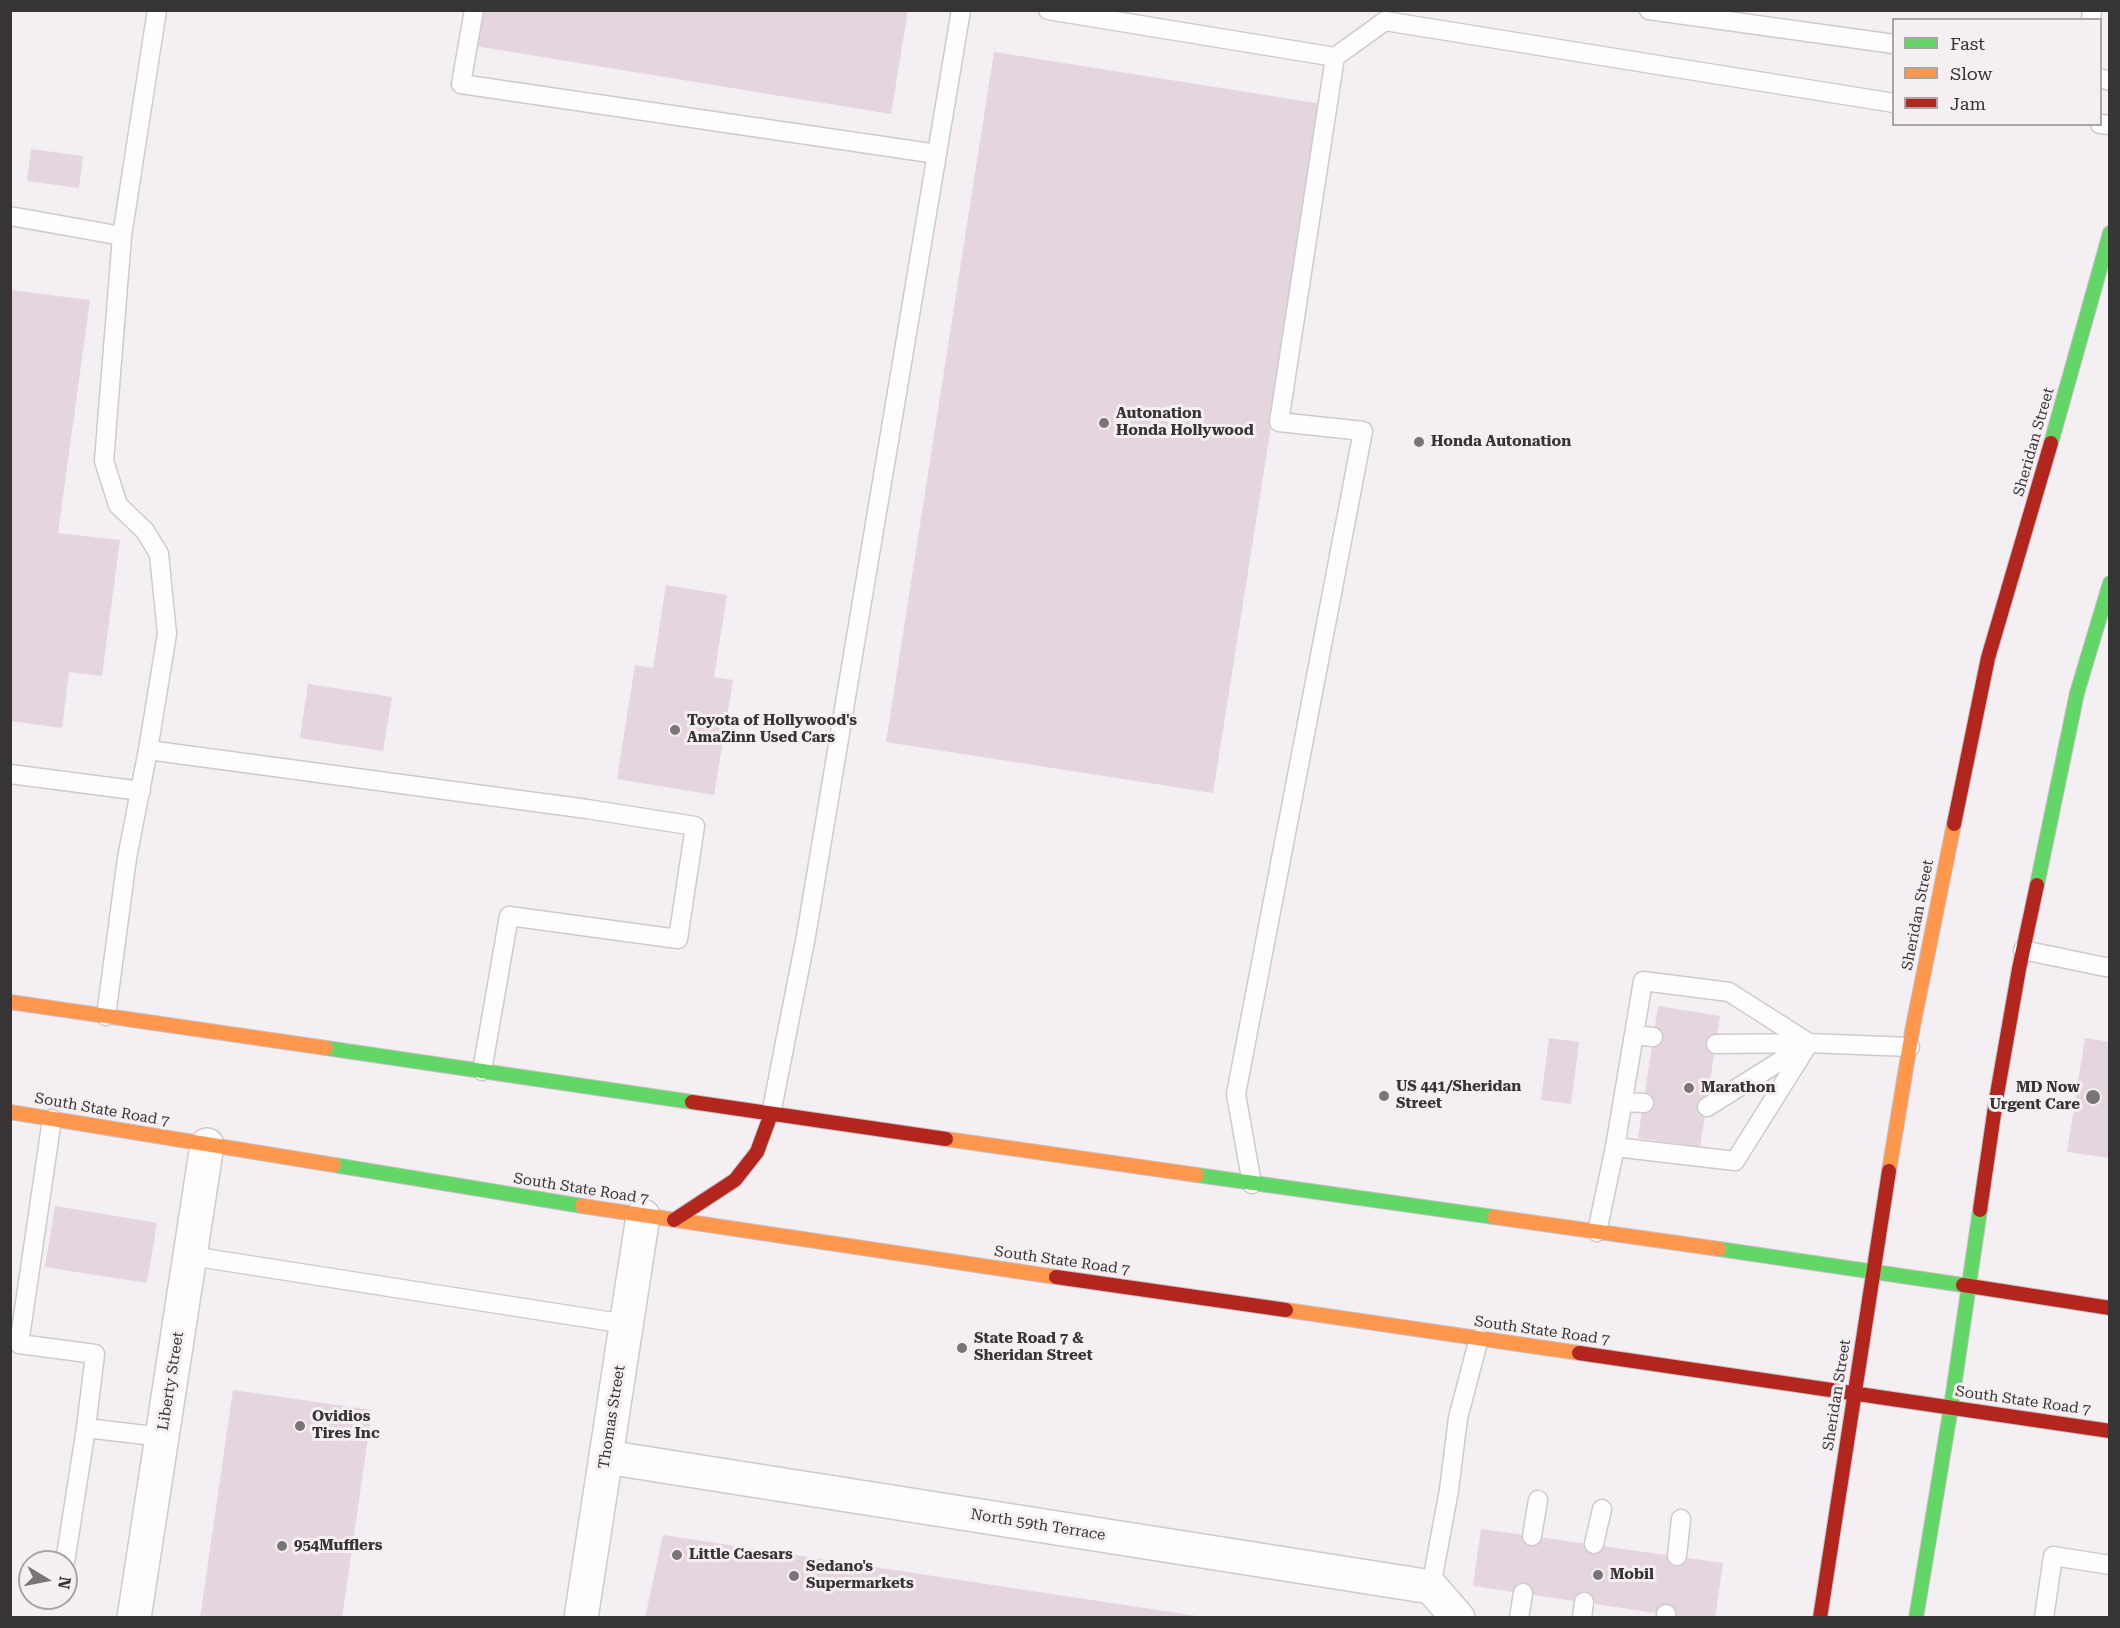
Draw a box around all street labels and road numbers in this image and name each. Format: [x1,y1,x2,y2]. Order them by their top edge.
street label: Sheridan Street [2010,385,2058,499]
street label: Sheridan Street [1898,858,1938,972]
street label: South State Road 7 [33,1089,171,1131]
street label: South State Road 7 [512,1169,650,1209]
street label: South State Road 7 [993,1243,1131,1279]
street label: South State Road 7 [1473,1313,1611,1349]
street label: Liberty Street [154,1330,188,1432]
street label: Sheridan Street [1819,1338,1855,1452]
street label: Thomas Street [595,1364,629,1470]
street label: South State Road 7 [1954,1383,2092,1419]
street label: North 59th Terrace [969,1505,1107,1545]

